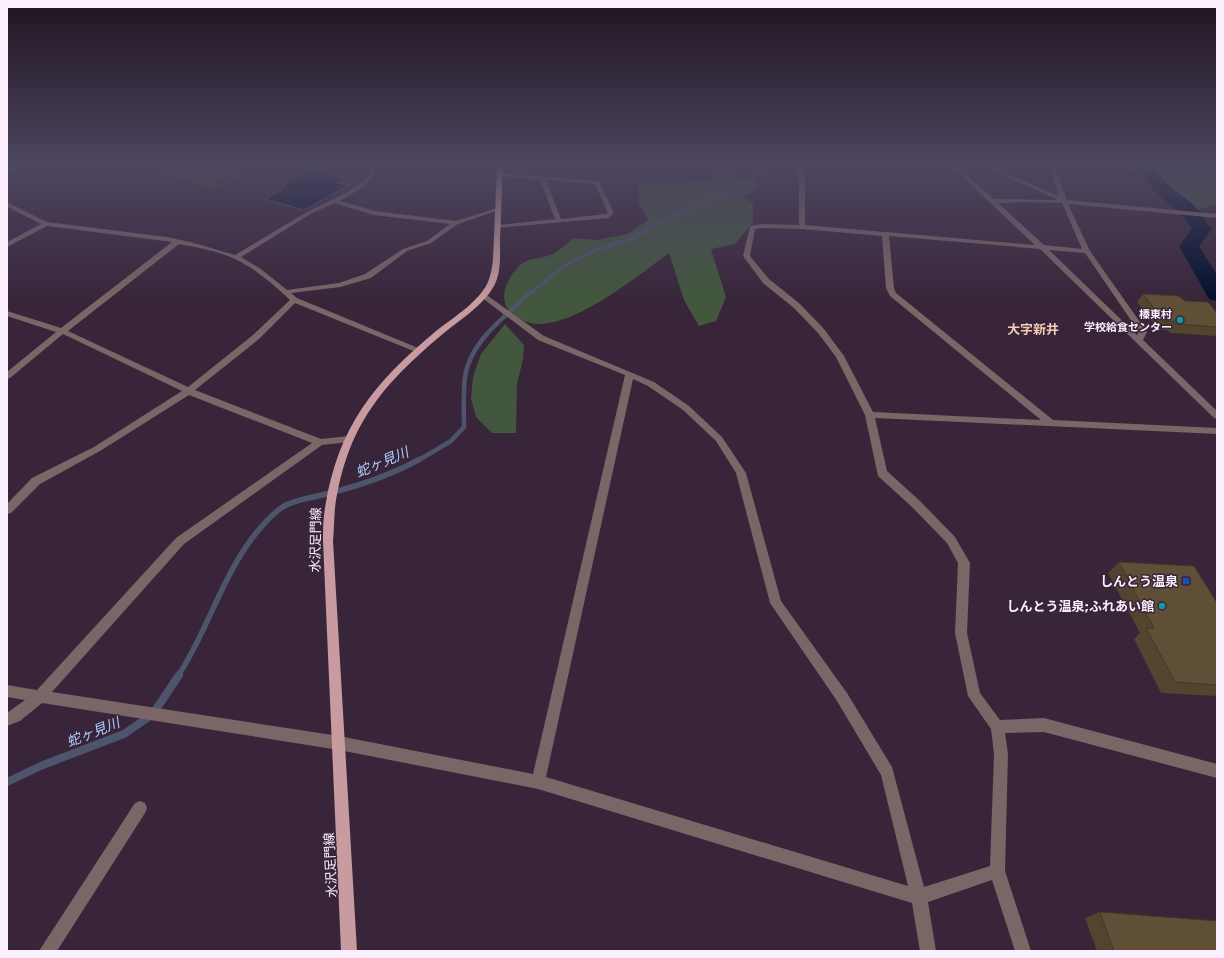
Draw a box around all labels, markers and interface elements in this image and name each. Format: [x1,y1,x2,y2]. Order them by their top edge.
place label: 榛東村 学校給食センター [1084,306,1172,335]
marker: 榛東村 学校給食センター [1175,315,1185,325]
district label: 大字新井 [1007,320,1059,339]
water label: 蛇ヶ見川 [352,441,414,482]
street label: 水沢足門線 [305,507,326,573]
place label: しんとう温泉 [1100,572,1178,591]
marker: しんとう温泉 [1181,576,1191,586]
place label: しんとう温泉;ふれあい館 [1006,597,1154,616]
marker: しんとう温泉;ふれあい館 [1157,601,1167,611]
water label: 蛇ヶ見川 [63,711,125,752]
street label: 水沢足門線 [319,832,342,898]

